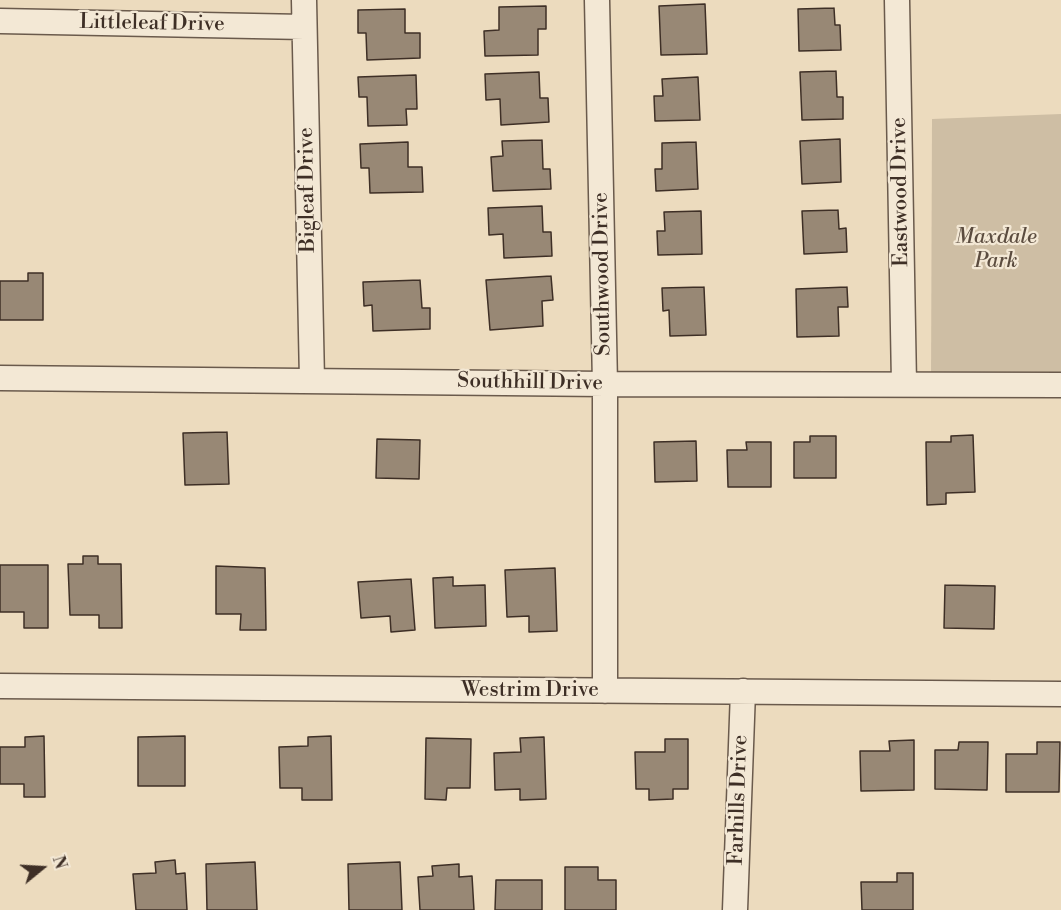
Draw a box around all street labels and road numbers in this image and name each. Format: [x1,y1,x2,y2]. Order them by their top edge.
street label: Littleleaf Drive [79,10,225,38]
street label: Eastwood Drive [887,117,915,267]
street label: Bigleaf Drive [294,127,322,253]
street label: Southwood Drive [589,192,617,356]
street label: Southhill Drive [457,369,603,397]
street label: Westrim Drive [461,678,599,704]
street label: Farhills Drive [724,734,754,866]

